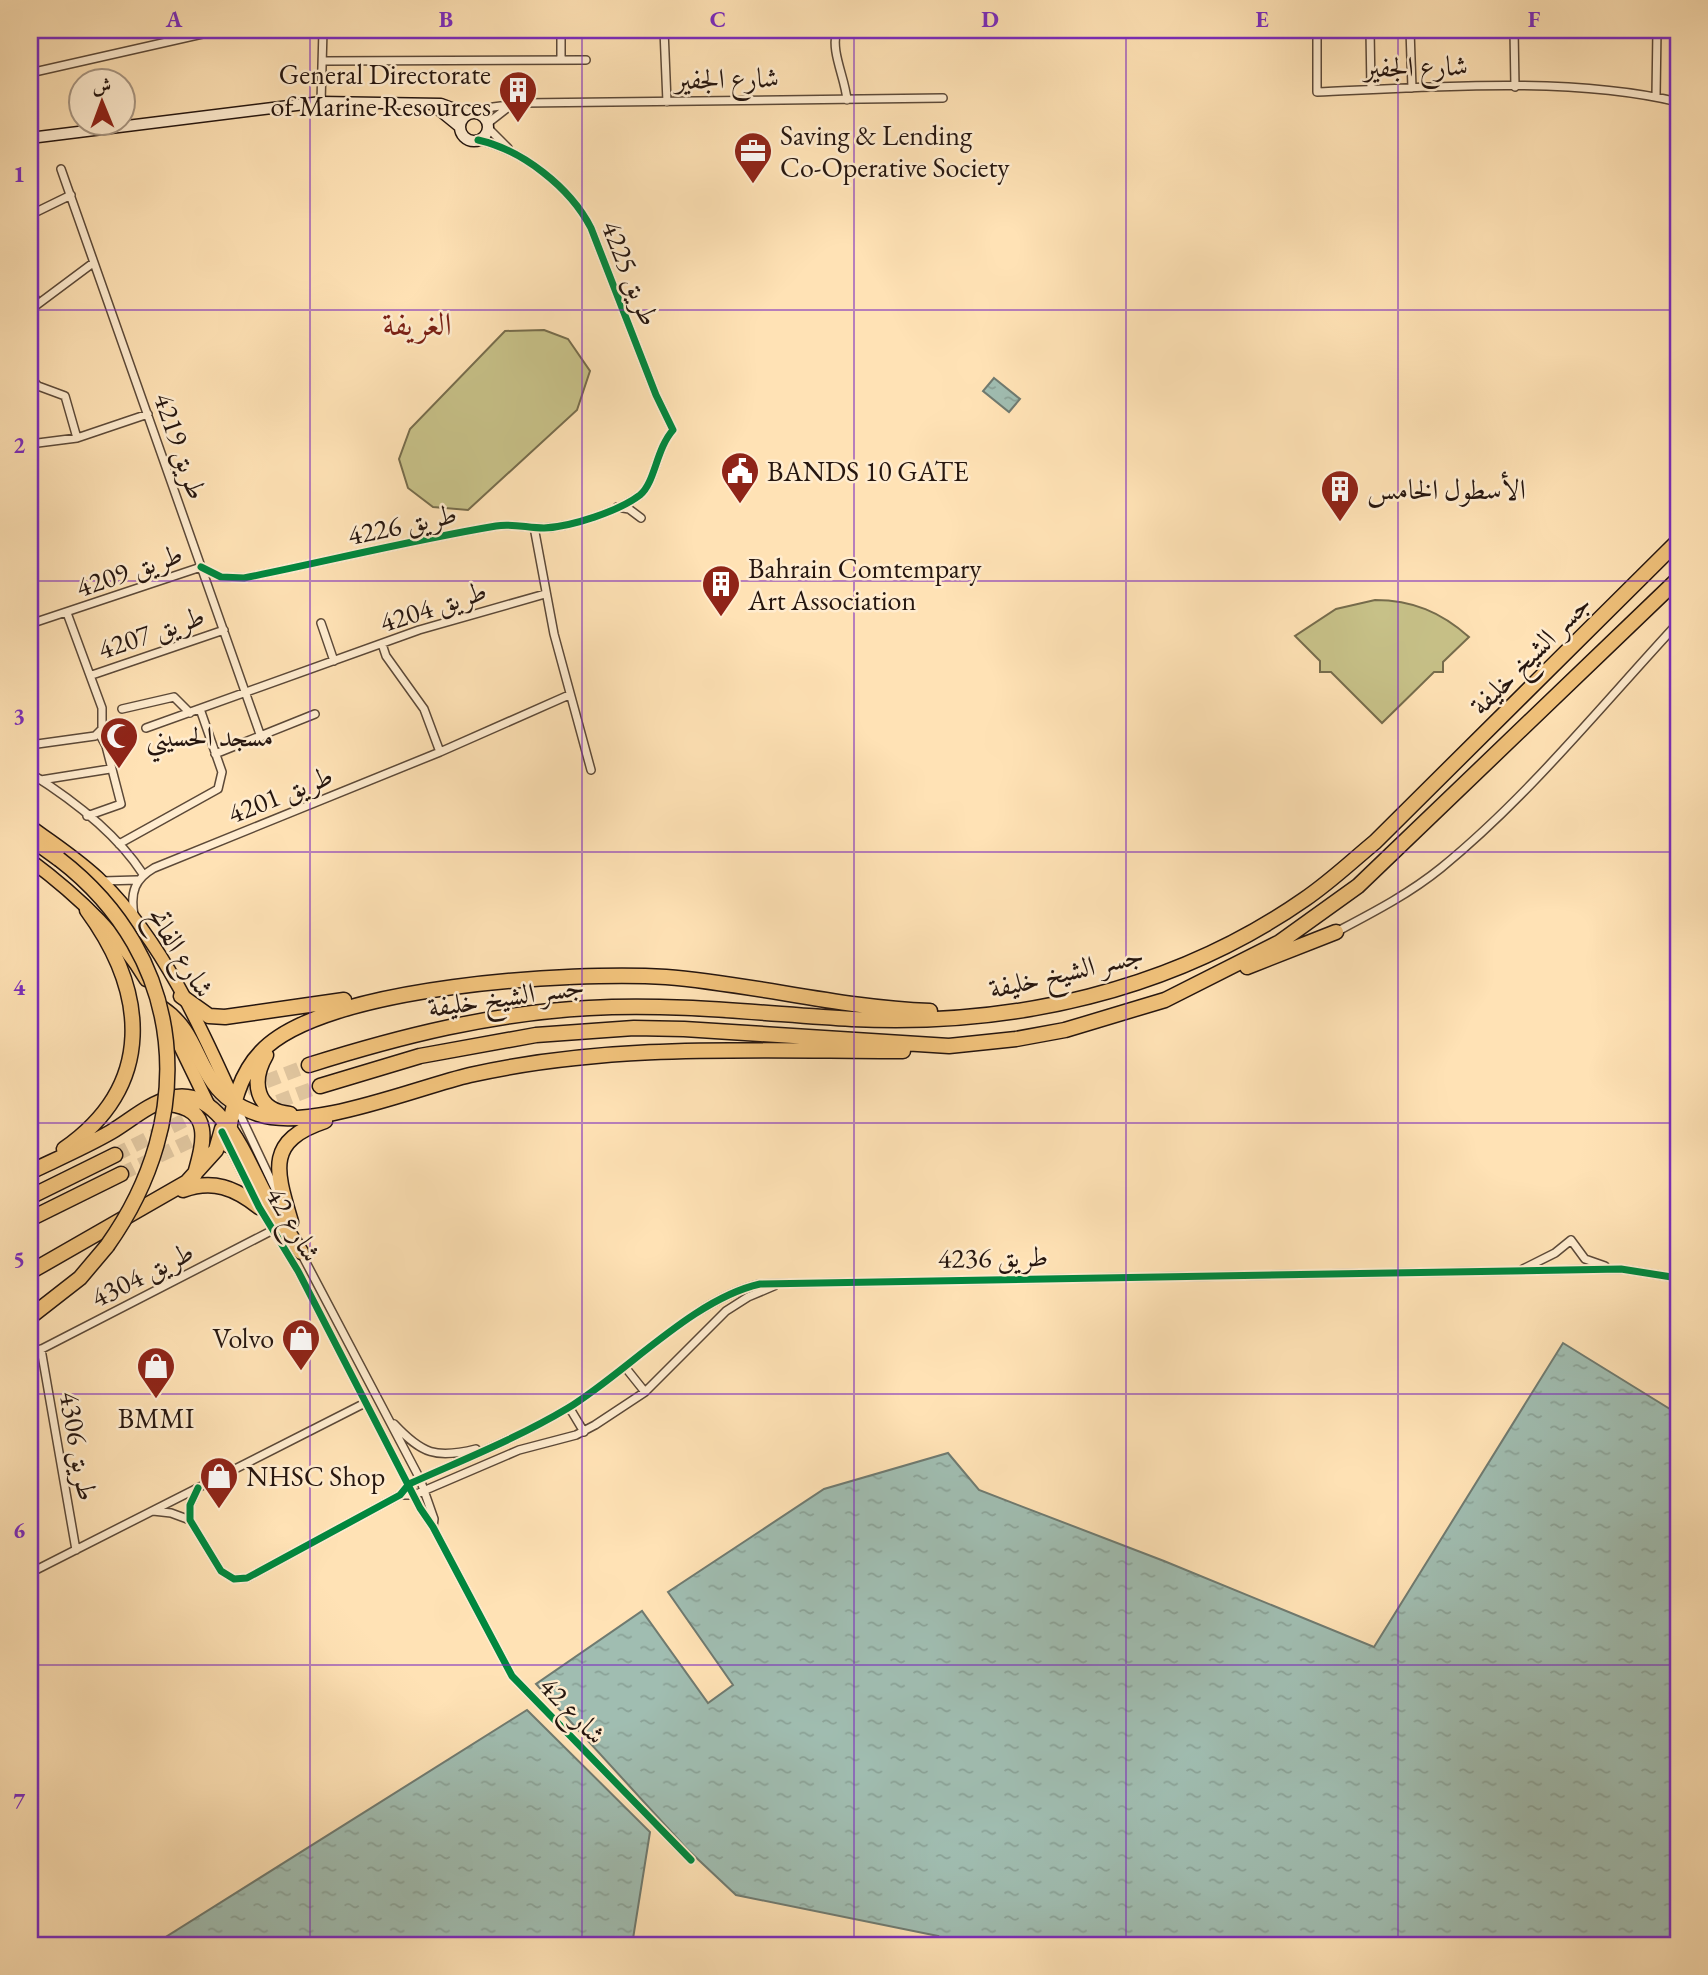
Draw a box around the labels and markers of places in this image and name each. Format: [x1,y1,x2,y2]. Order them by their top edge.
place label: General Directorate of Marine Resources [271,56,491,124]
building icon: General Directorate of Marine Resources [497,69,539,124]
place label: Saving & Lending Co-Operative Society [780,117,1010,185]
office icon: Saving & Lending Co-Operative Society [732,130,774,185]
public building icon: BANDS 10 GATE [719,450,761,505]
place label: BANDS 10 GATE [767,453,969,489]
building icon: الأسطول الخامس [1319,468,1361,523]
place label: الأسطول الخامس [1367,471,1526,508]
place label: Bahrain Comtempary Art Association [747,550,982,618]
building icon: Bahrain Comtempary Art Association [700,563,742,618]
mosque icon: مسجد الحسيني [98,715,140,770]
place label: مسجد الحسيني [146,718,273,763]
shop icon: Volvo [280,1317,322,1372]
place label: Volvo [212,1320,274,1356]
shop icon: BMMI [135,1345,177,1400]
place label: BMMI [118,1400,195,1436]
shop icon: NHSC Shop [198,1455,240,1510]
place label: NHSC Shop [246,1458,385,1494]

